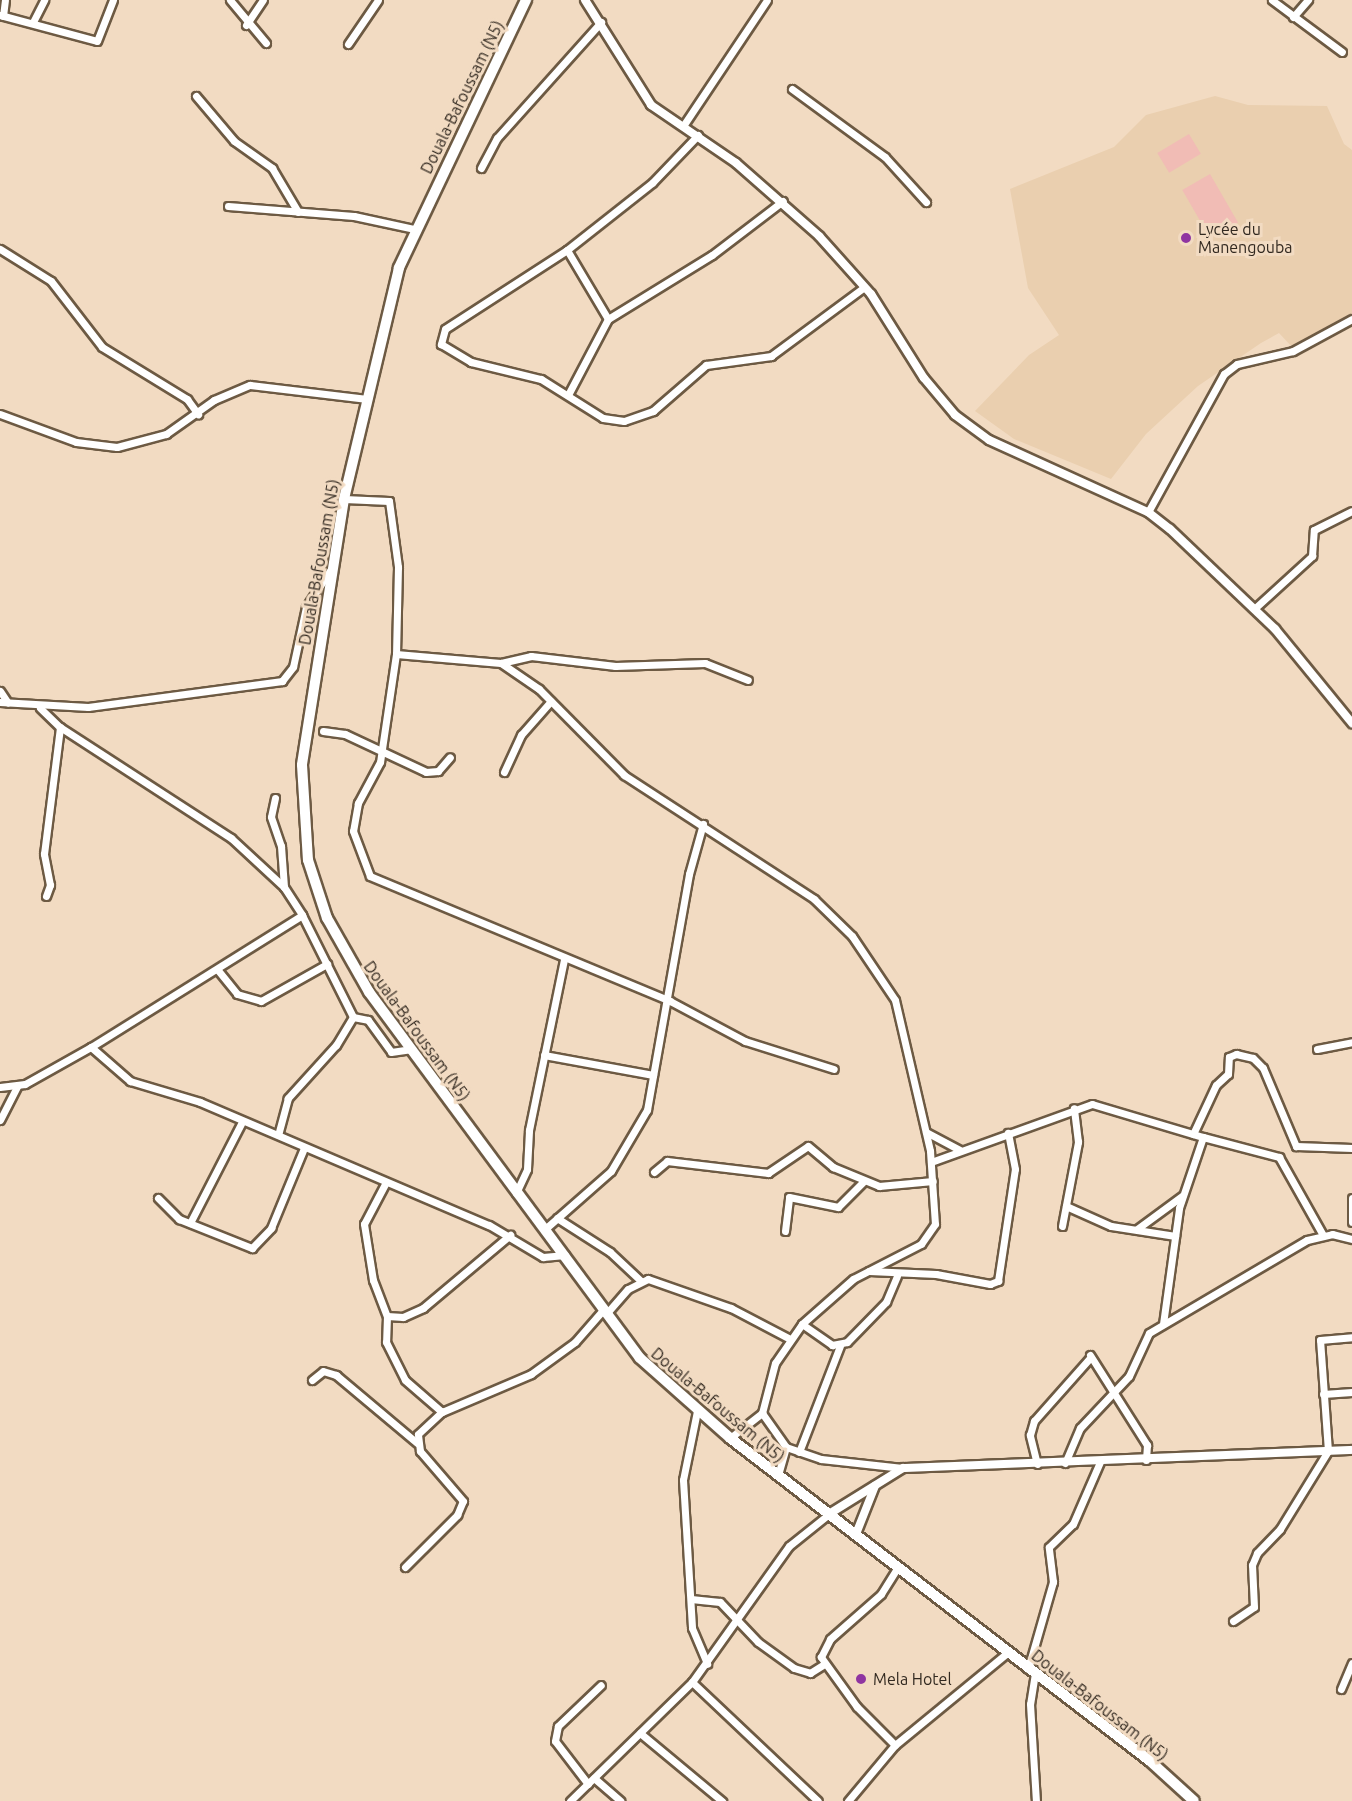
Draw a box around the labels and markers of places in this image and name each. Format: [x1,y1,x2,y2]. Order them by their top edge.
place label: Lycée du Manengouba [1198,219,1293,257]
marker: Lycée du Manengouba [1179,231,1193,245]
place label: Mela Hotel [873,1669,952,1689]
marker: Mela Hotel [854,1672,868,1686]

